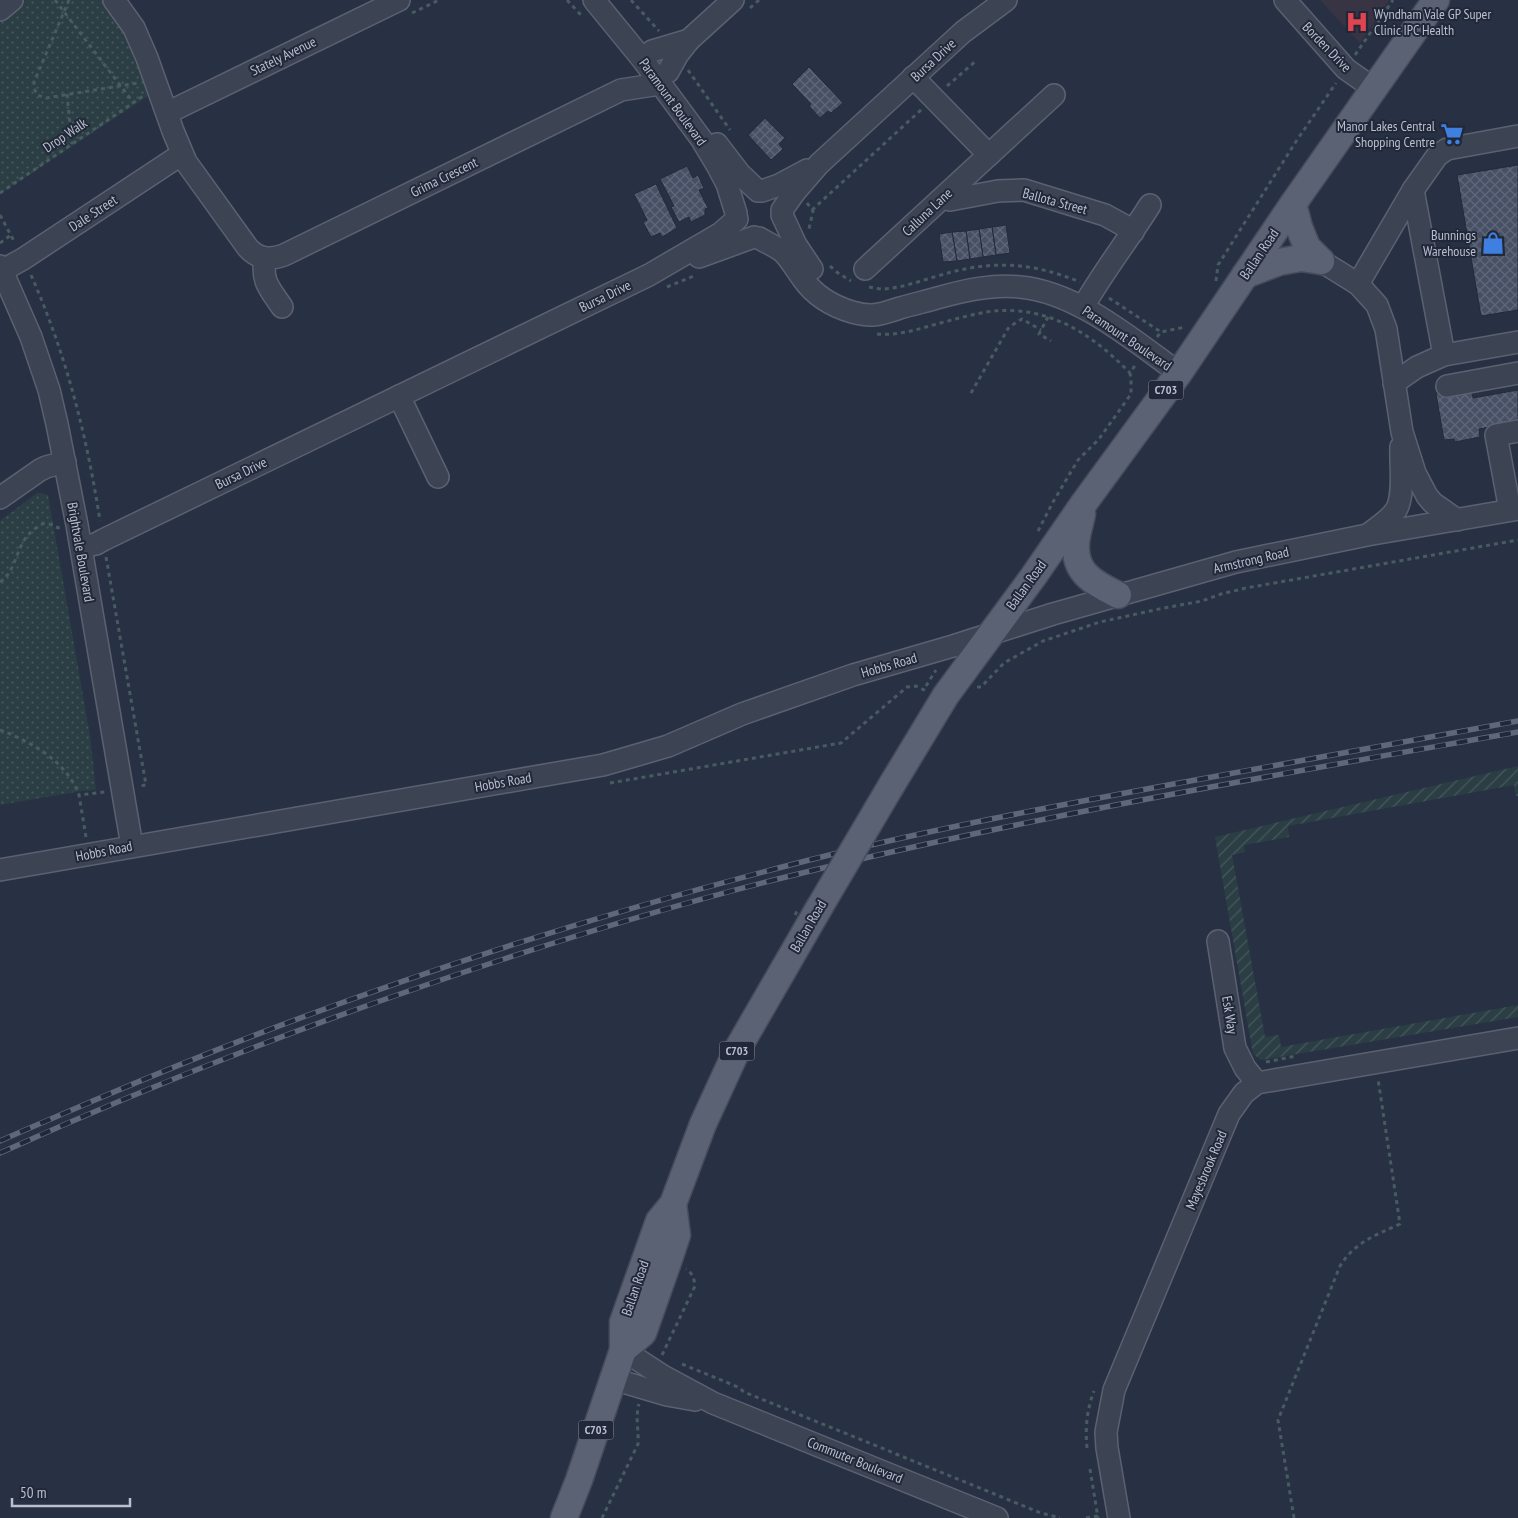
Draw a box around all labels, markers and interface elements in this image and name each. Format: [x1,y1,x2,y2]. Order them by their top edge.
place label: Wyndham Vale GP Super Clinic IPC Health [1374,5,1491,39]
hospital icon: Wyndham Vale GP Super Clinic IPC Health [1344,9,1370,35]
street label: Borden Drive [1299,18,1355,76]
street label: Stately Avenue [247,32,319,80]
street label: Bursa Drive [907,34,959,85]
street label: Paramount Boulevard [635,55,711,149]
street label: Drop Walk [40,113,91,156]
place label: Manor Lakes Central Shopping Centre [1337,117,1436,151]
supermarket icon: Manor Lakes Central Shopping Centre [1439,121,1465,147]
street label: Grima Crescent [407,153,481,201]
street label: Calluna Lane [898,184,956,240]
street label: Ballota Street [1021,184,1089,218]
street label: Dale Street [65,191,121,235]
street label: Ballan Road [1236,225,1282,283]
place label: Bunnings Warehouse [1423,226,1476,260]
shop icon: Bunnings Warehouse [1480,230,1506,256]
street label: Bursa Drive [576,276,634,316]
street label: Paramount Boulevard [1079,302,1175,374]
road number: C703 [1148,380,1184,400]
street label: Bursa Drive [212,453,270,493]
street label: Brightvale Boulevard [63,501,99,603]
street label: Armstrong Road [1211,543,1291,577]
street label: Ballan Road [1002,557,1050,613]
street label: Hobbs Road [859,648,919,682]
street label: Hobbs Road [473,768,533,796]
street label: Hobbs Road [74,837,134,865]
street label: Ballan Road [786,897,830,955]
street label: Esk Way [1218,995,1242,1036]
road number: C703 [720,1042,754,1060]
street label: Mayesbrook Road [1181,1128,1231,1212]
street label: Ballan Road [617,1258,653,1318]
road number: C703 [578,1420,614,1440]
street label: Commuter Boulevard [805,1433,905,1487]
scale bar [12,1476,130,1508]
text: 50 m [20,1483,46,1502]

